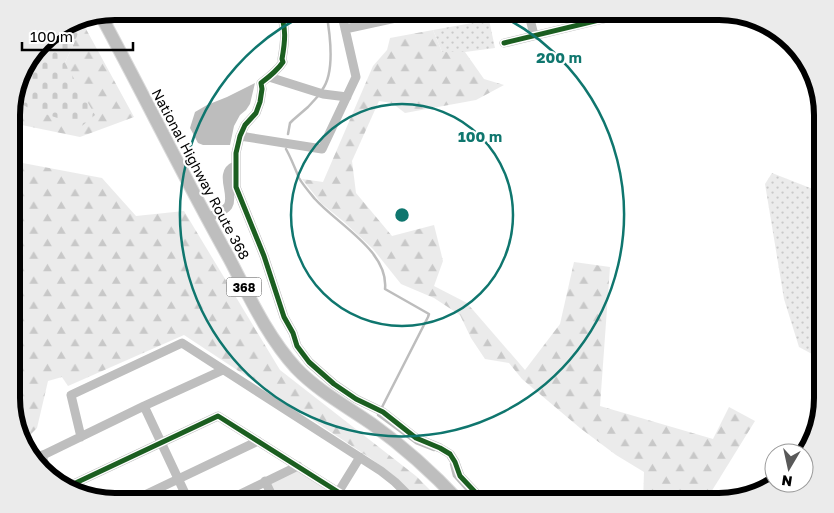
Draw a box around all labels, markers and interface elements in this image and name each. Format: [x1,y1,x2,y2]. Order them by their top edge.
scale bar [22,20,134,52]
text: 100 m [30,27,73,45]
text: 200 m [536,48,582,66]
street label: National Highway Route 368 [149,86,253,262]
text: 100 m [458,127,502,145]
centre of rings [393,206,411,224]
road number: 368 [226,278,262,296]
north arrow [764,443,814,493]
text: N [780,472,793,491]

